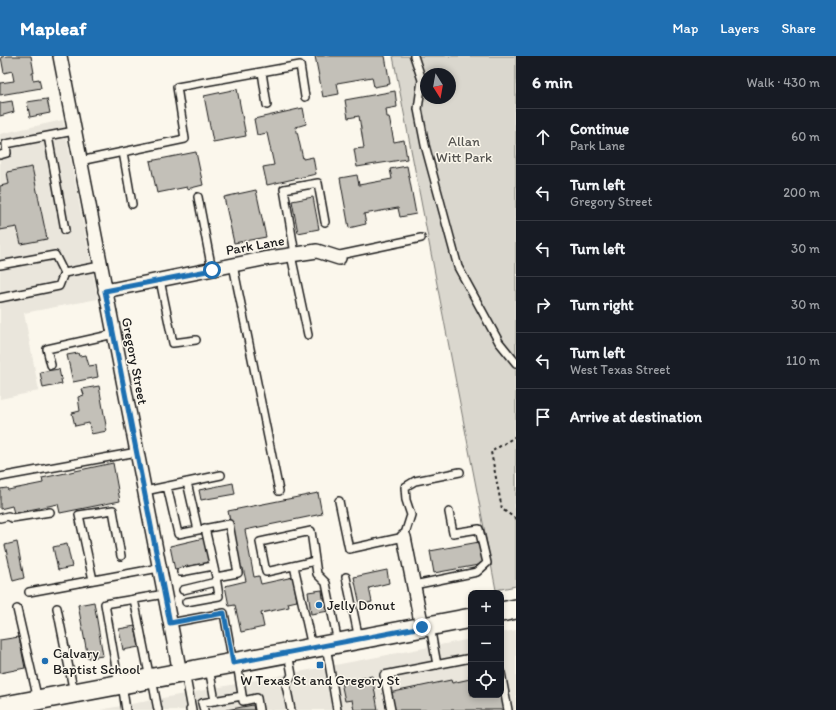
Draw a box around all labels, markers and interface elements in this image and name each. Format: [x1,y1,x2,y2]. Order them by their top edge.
text: Mapleaf [20,17,86,40]
text: Map [673,20,698,37]
text: Layers [720,20,759,37]
text: Share [781,20,816,37]
north arrow [420,68,456,104]
text: 6 min [532,72,573,92]
text: Walk · 430 m [747,75,820,90]
text: Continue [570,120,629,138]
icon: ahead [532,126,554,148]
text: 60 m [791,129,820,144]
park label: Allan Witt Park [436,133,492,166]
text: Park Lane [570,138,625,153]
text: Turn left [570,176,625,194]
icon: left [532,182,554,204]
text: 200 m [783,185,820,200]
text: Gregory Street [570,194,652,209]
street label: Park Lane [224,232,286,259]
icon: left [532,238,554,260]
text: Turn left [570,240,625,258]
text: 30 m [791,241,820,256]
route start [203,261,221,279]
icon: right [532,294,554,316]
text: Turn right [570,296,634,314]
text: 30 m [791,297,820,312]
street label: Gregory Street [118,316,151,406]
text: Turn left [570,344,625,362]
icon: left [532,350,554,372]
text: 110 m [786,353,820,368]
text: West Texas Street [570,362,670,377]
icon: arrive [532,406,554,428]
text: Arrive at destination [570,408,702,426]
map controls [468,590,504,698]
button: + [468,590,504,626]
place label: Jelly Donut [327,597,395,614]
marker: Jelly Donut [314,600,324,610]
route end [413,618,431,636]
button: − [468,626,504,662]
place label: Calvary Baptist School [53,645,140,678]
marker: Calvary Baptist School [40,656,50,666]
marker: W Texas St and Gregory St [315,660,325,670]
button: locate [468,662,504,698]
place label: W Texas St and Gregory St [240,672,400,689]

